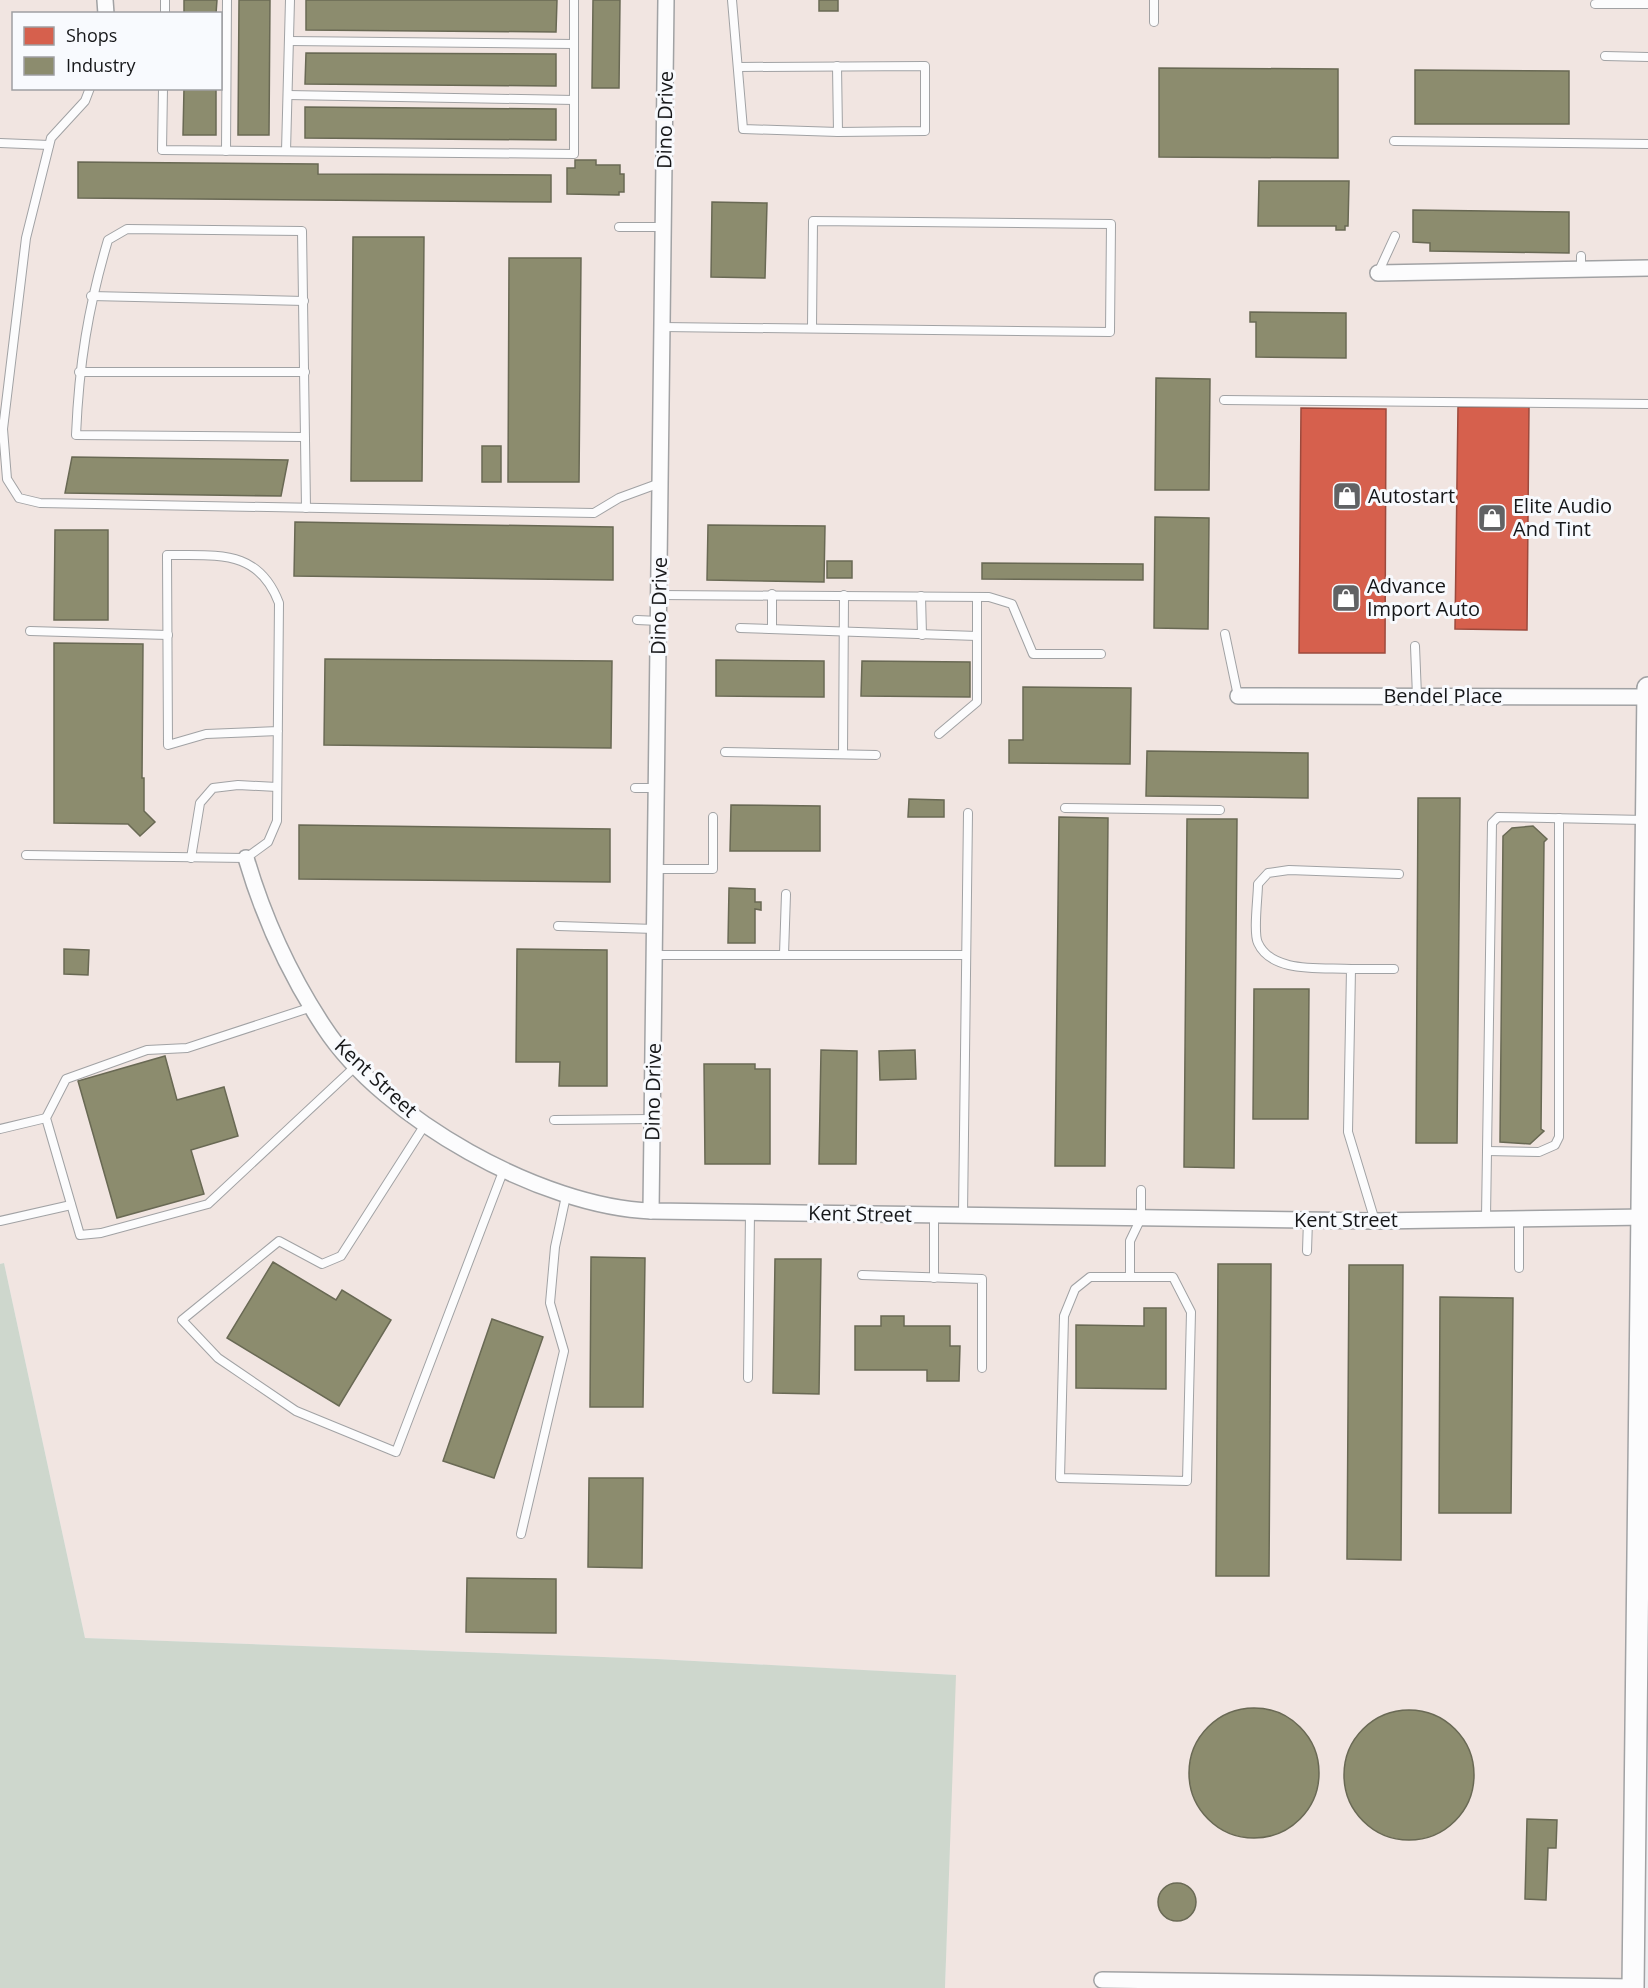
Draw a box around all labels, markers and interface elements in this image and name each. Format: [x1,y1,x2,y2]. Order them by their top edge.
legend [12,12,222,90]
text: Shops [66,23,117,47]
text: Industry [66,53,136,77]
street label: Dino Drive [650,71,679,169]
shop icon: Autostart [1331,480,1363,512]
place label: Autostart [1368,482,1455,509]
place label: Elite Audio And Tint [1513,492,1612,542]
shop icon: Elite Audio And Tint [1476,502,1508,534]
street label: Dino Drive [644,557,673,655]
place label: Advance Import Auto [1367,572,1480,622]
shop icon: Advance Import Auto [1330,582,1362,614]
street label: Bendel Place [1383,682,1503,709]
street label: Kent Street [329,1032,424,1123]
street label: Dino Drive [638,1043,667,1141]
street label: Kent Street [808,1199,912,1228]
street label: Kent Street [1294,1206,1398,1233]

